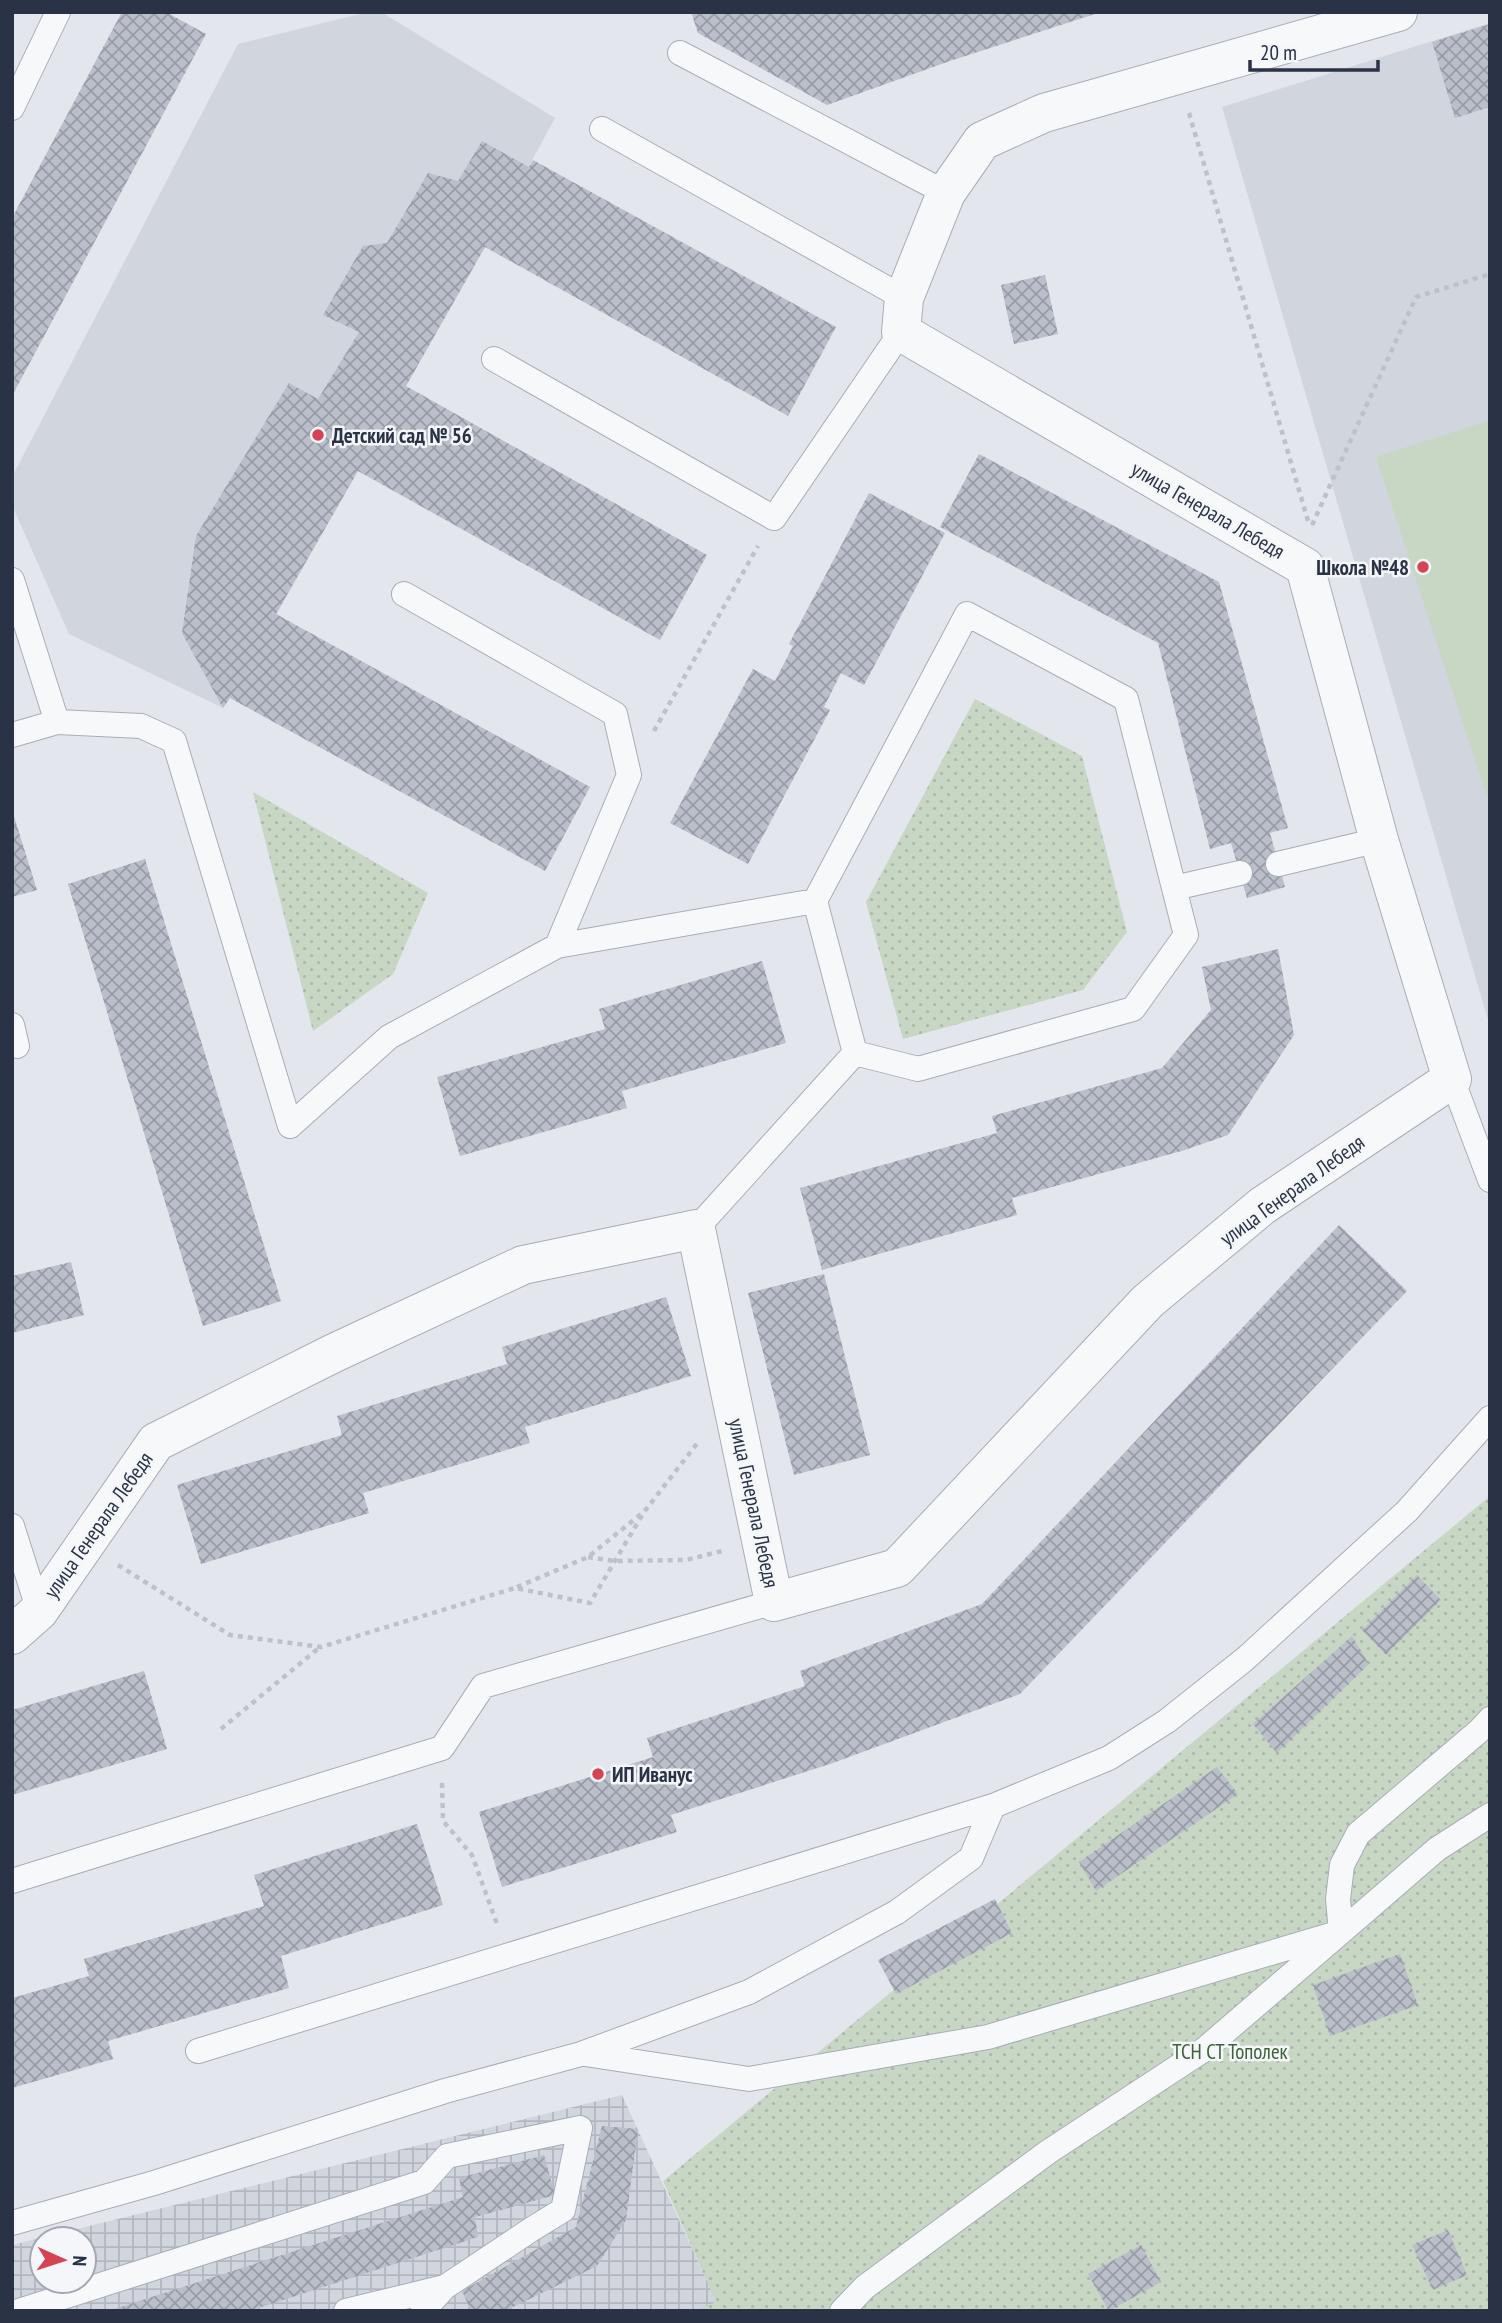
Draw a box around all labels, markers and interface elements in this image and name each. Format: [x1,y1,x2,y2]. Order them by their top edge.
scale bar [1250,28,1378,72]
text: 20 m [1260,39,1297,66]
place label: Детский сад № 56 [332,422,472,449]
marker: Детский сад № 56 [310,427,326,443]
street label: улица Генерала Лебедя [1127,455,1289,565]
place label: Школа №48 [1316,554,1409,581]
marker: Школа №48 [1415,559,1431,575]
street label: улица Генерала Лебедя [1214,1128,1370,1252]
street label: улица Генерала Лебедя [723,1416,785,1590]
street label: улица Генерала Лебедя [37,1447,159,1603]
place label: ИП Иванус [612,1761,693,1788]
marker: ИП Иванус [590,1766,606,1782]
park label: ТСН СТ Тополек [1172,2038,1288,2065]
north arrow [28,2225,98,2295]
text: N [68,2255,92,2267]

